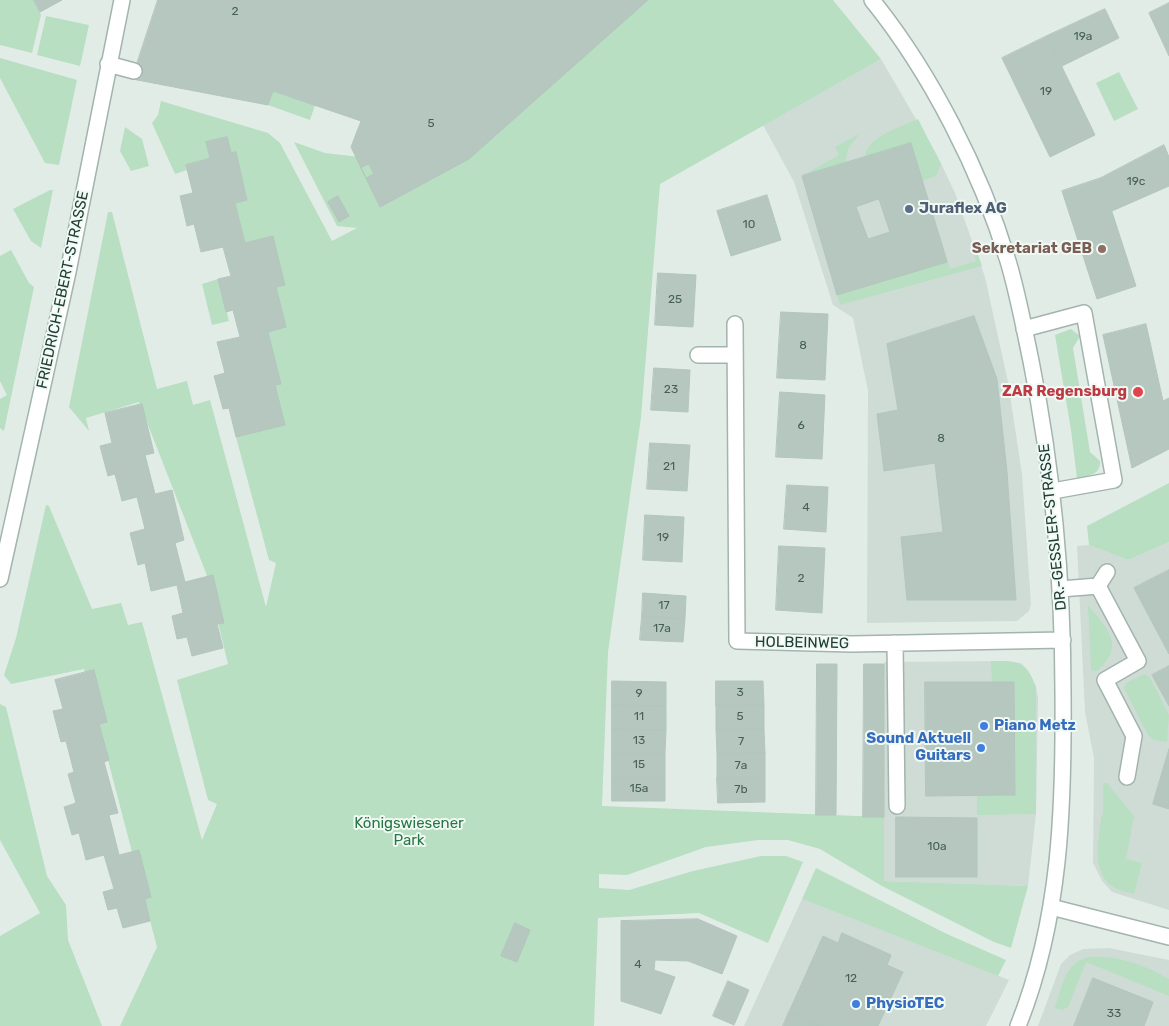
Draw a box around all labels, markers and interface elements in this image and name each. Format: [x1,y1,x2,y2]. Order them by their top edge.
house number: 2 [231,5,239,19]
house number: 19a [1074,30,1092,44]
house number: 19 [1040,85,1052,99]
house number: 5 [427,117,435,131]
house number: 19c [1127,175,1145,189]
street label: FRIEDRICH-EBERT-STRASSE [33,189,93,391]
place label: Juraflex AG [919,200,1007,218]
marker: Juraflex AG [903,203,915,215]
house number: 10 [743,218,755,232]
place label: Sekretariat GEB [972,240,1092,258]
marker: Sekretariat GEB [1096,243,1108,255]
house number: 25 [668,293,682,307]
house number: 8 [799,339,807,353]
house number: 23 [664,383,678,397]
place label: ZAR Regensburg [1002,383,1127,401]
marker: ZAR Regensburg [1131,385,1145,399]
house number: 6 [797,419,805,433]
house number: 8 [937,432,945,446]
street label: DR.-GESSLER-STRASSE [1035,443,1071,611]
house number: 21 [663,460,675,474]
house number: 4 [802,501,810,515]
house number: 19 [657,531,669,545]
house number: 2 [797,572,805,586]
house number: 17 [658,599,670,613]
house number: 17a [653,622,671,636]
street label: HOLBEINWEG [755,633,849,653]
house number: 3 [736,686,744,700]
house number: 9 [635,687,643,701]
house number: 11 [634,710,644,724]
house number: 5 [736,710,744,724]
place label: Piano Metz [994,717,1076,735]
marker: Piano Metz [978,720,990,732]
place label: Sound Aktuell Guitars [866,730,971,765]
house number: 13 [633,734,645,748]
house number: 7 [738,735,744,749]
marker: Sound Aktuell Guitars [975,742,987,754]
house number: 15 [633,758,645,772]
house number: 7a [735,759,747,773]
house number: 15a [630,782,648,796]
house number: 7b [734,783,748,797]
park label: Königswiesener Park [354,815,464,850]
house number: 10a [927,840,947,854]
house number: 4 [634,958,642,972]
house number: 12 [845,972,857,986]
place label: PhysioTEC [866,995,944,1013]
marker: PhysioTEC [850,998,862,1010]
house number: 33 [1107,1007,1121,1021]

